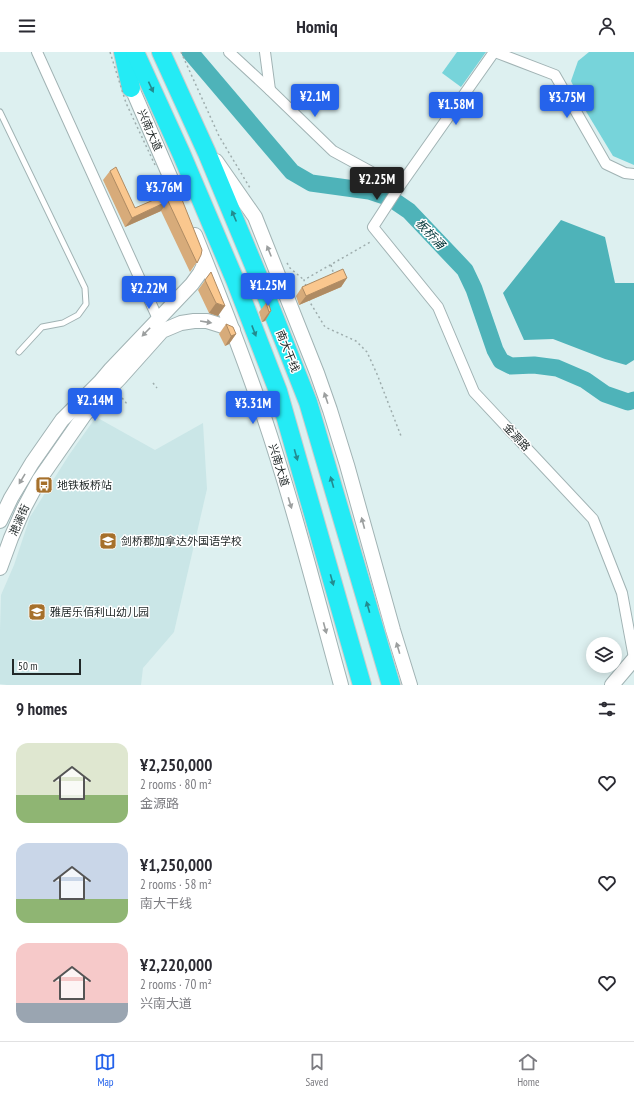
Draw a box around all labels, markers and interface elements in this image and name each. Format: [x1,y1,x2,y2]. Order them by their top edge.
icon: menu [16,15,38,37]
text: Homiq [296,15,338,38]
icon: person [596,15,618,37]
one-way arrow [148,82,154,93]
pin: ¥2.1M [287,84,343,118]
pin: ¥3.75M [534,85,600,119]
text: ¥2.1M [300,88,330,105]
text: ¥3.75M [549,89,585,106]
pin: ¥1.58M [423,92,489,126]
text: ¥1.58M [438,96,474,113]
street label: 兴南大道 [135,107,165,153]
pin: ¥2.25M [344,167,410,201]
text: ¥2.25M [359,171,395,188]
pin: ¥3.76M [131,175,197,209]
text: ¥3.76M [146,179,182,196]
one-way arrow [230,210,236,222]
water label: 板桥涌 [413,215,449,253]
one-way arrow [265,244,271,256]
pin: ¥1.25M [235,273,301,307]
pin: ¥2.22M [116,276,182,310]
text: ¥1.25M [250,277,286,294]
text: ¥2.22M [131,280,167,297]
one-way arrow [200,319,212,325]
one-way arrow [252,326,258,338]
one-way arrow [141,327,151,337]
street label: 南大干线 [273,328,303,374]
pin: ¥2.14M [62,388,128,422]
pin: ¥3.31M [220,391,286,425]
text: ¥2.14M [77,392,113,409]
one-way arrow [323,392,329,404]
text: ¥3.31M [235,395,271,412]
street label: 金源路 [501,420,533,454]
street label: 兴南大道 [266,442,292,488]
one-way arrow [293,449,299,461]
one-way arrow [19,473,26,485]
bus stop icon: 地铁板桥站 [34,475,54,495]
one-way arrow [329,476,335,488]
place label: 地铁板桥站 [57,478,112,492]
one-way arrow [287,497,293,509]
street label: 滟澜街 [6,502,32,538]
one-way arrow [360,516,366,528]
school or university icon: 剑桥郡加拿达外国语学校 [98,531,118,551]
place label: 剑桥郡加拿达外国语学校 [121,534,242,548]
one-way arrow [329,574,335,586]
one-way arrow [365,601,371,613]
school or university icon: 雅居乐佰利山幼儿园 [27,602,47,622]
place label: 雅居乐佰利山幼儿园 [50,605,149,619]
one-way arrow [322,622,328,634]
map controls [586,637,622,673]
button: layers [586,637,622,673]
one-way arrow [395,641,401,653]
scale bar [12,657,81,676]
text: 50 m [18,659,37,673]
text: 9 homes [16,698,67,720]
icon: filters [596,698,618,720]
text: ¥2,250,000 [140,754,212,776]
icon: home [48,759,96,807]
icon: heart [596,772,618,794]
text: 2 rooms · 80 m² [140,776,212,793]
text: 金源路 [140,795,179,812]
text: ¥1,250,000 [140,854,212,876]
icon: home [48,859,96,907]
icon: heart [596,872,618,894]
text: 2 rooms · 58 m² [140,876,212,893]
text: 南大干线 [140,895,192,912]
text: ¥2,220,000 [140,954,212,976]
icon: home [48,959,96,1007]
icon: heart [596,972,618,994]
text: 2 rooms · 70 m² [140,976,212,993]
text: 兴南大道 [140,995,192,1012]
tab: Map [94,1051,116,1089]
tab: Saved [305,1051,328,1089]
tab: Home [517,1051,540,1089]

